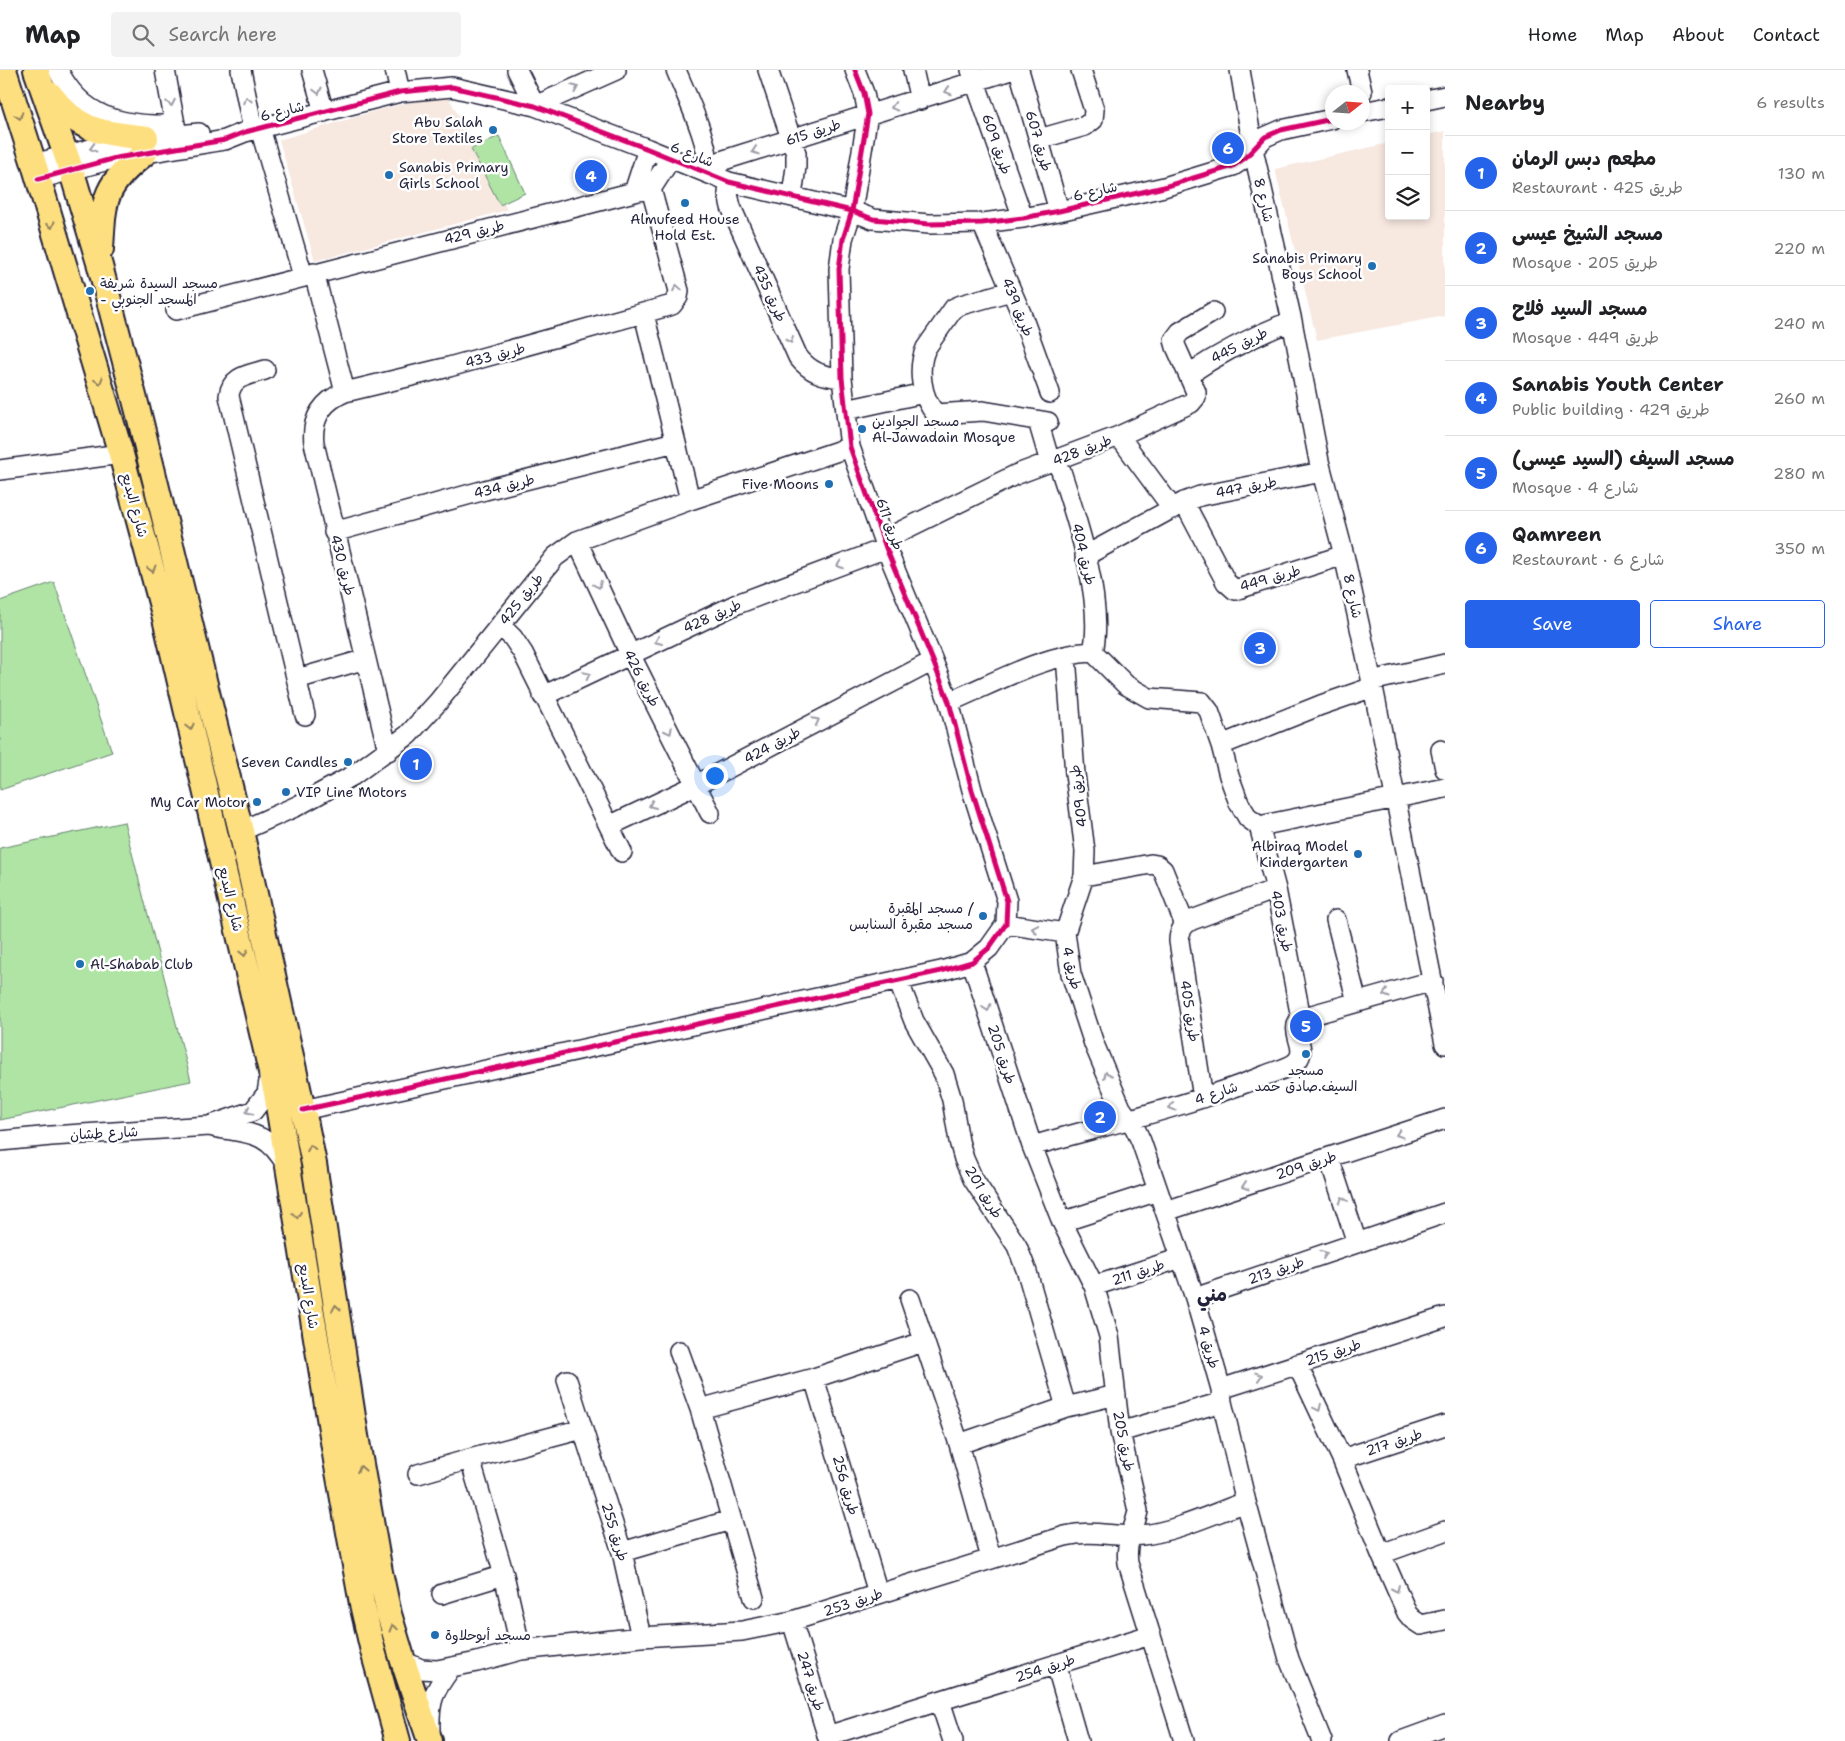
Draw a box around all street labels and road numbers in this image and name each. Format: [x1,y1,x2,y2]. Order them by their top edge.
street label: شارع 6 [258,97,306,126]
street label: طريق 607 [1022,108,1056,174]
street label: طريق 609 [978,111,1016,177]
street label: طريق 615 [783,115,843,149]
street label: شارع 6 [667,137,716,172]
street label: شارع 8 [1249,176,1278,224]
street label: شارع 6 [1071,177,1119,206]
street label: طريق 429 [442,216,506,248]
street label: طريق 435 [749,261,791,325]
street label: طريق 439 [998,275,1038,339]
street label: طريق 445 [1207,323,1271,367]
street label: طريق 433 [463,338,527,372]
street label: طريق 428 [1050,430,1114,470]
street label: طريق 434 [472,470,536,502]
street label: شارع البديع [116,471,152,540]
street label: طريق 447 [1214,472,1278,502]
street label: طريق 611 [872,495,908,553]
street label: طريق 404 [1068,521,1100,587]
street label: طريق 430 [327,533,359,597]
street label: طريق 449 [1237,561,1303,595]
street label: طريق 425 [495,570,547,628]
street label: شارع 8 [1339,572,1366,620]
street label: طريق 428 [680,595,744,637]
street label: طريق 426 [620,646,664,710]
street label: طريق 424 [741,723,803,767]
street label: طريق 409 [1065,764,1091,828]
street label: شارع البديع [213,865,247,934]
street label: طريق 403 [1267,888,1297,954]
street label: طريق 4 [1058,945,1086,991]
street label: طريق 405 [1176,979,1204,1043]
street label: طريق 205 [984,1022,1020,1086]
street label: شارع 4 [1192,1077,1240,1110]
street label: شارع طشان [69,1122,139,1145]
street label: طريق 209 [1273,1147,1339,1183]
street label: طريق 201 [961,1162,1007,1222]
street label: طريق 213 [1246,1252,1306,1288]
street label: طريق 211 [1109,1255,1167,1289]
street label: شارع البديع [293,1262,323,1330]
street label: طريق 4 [1194,1323,1224,1371]
street label: طريق 215 [1303,1335,1363,1369]
street label: طريق 205 [1109,1409,1139,1473]
street label: طريق 217 [1364,1424,1424,1460]
street label: طريق 256 [829,1453,863,1517]
street label: طريق 255 [598,1500,632,1564]
street label: طريق 253 [821,1584,885,1620]
street label: طريق 247 [793,1649,829,1713]
street label: طريق 254 [1013,1650,1077,1686]

